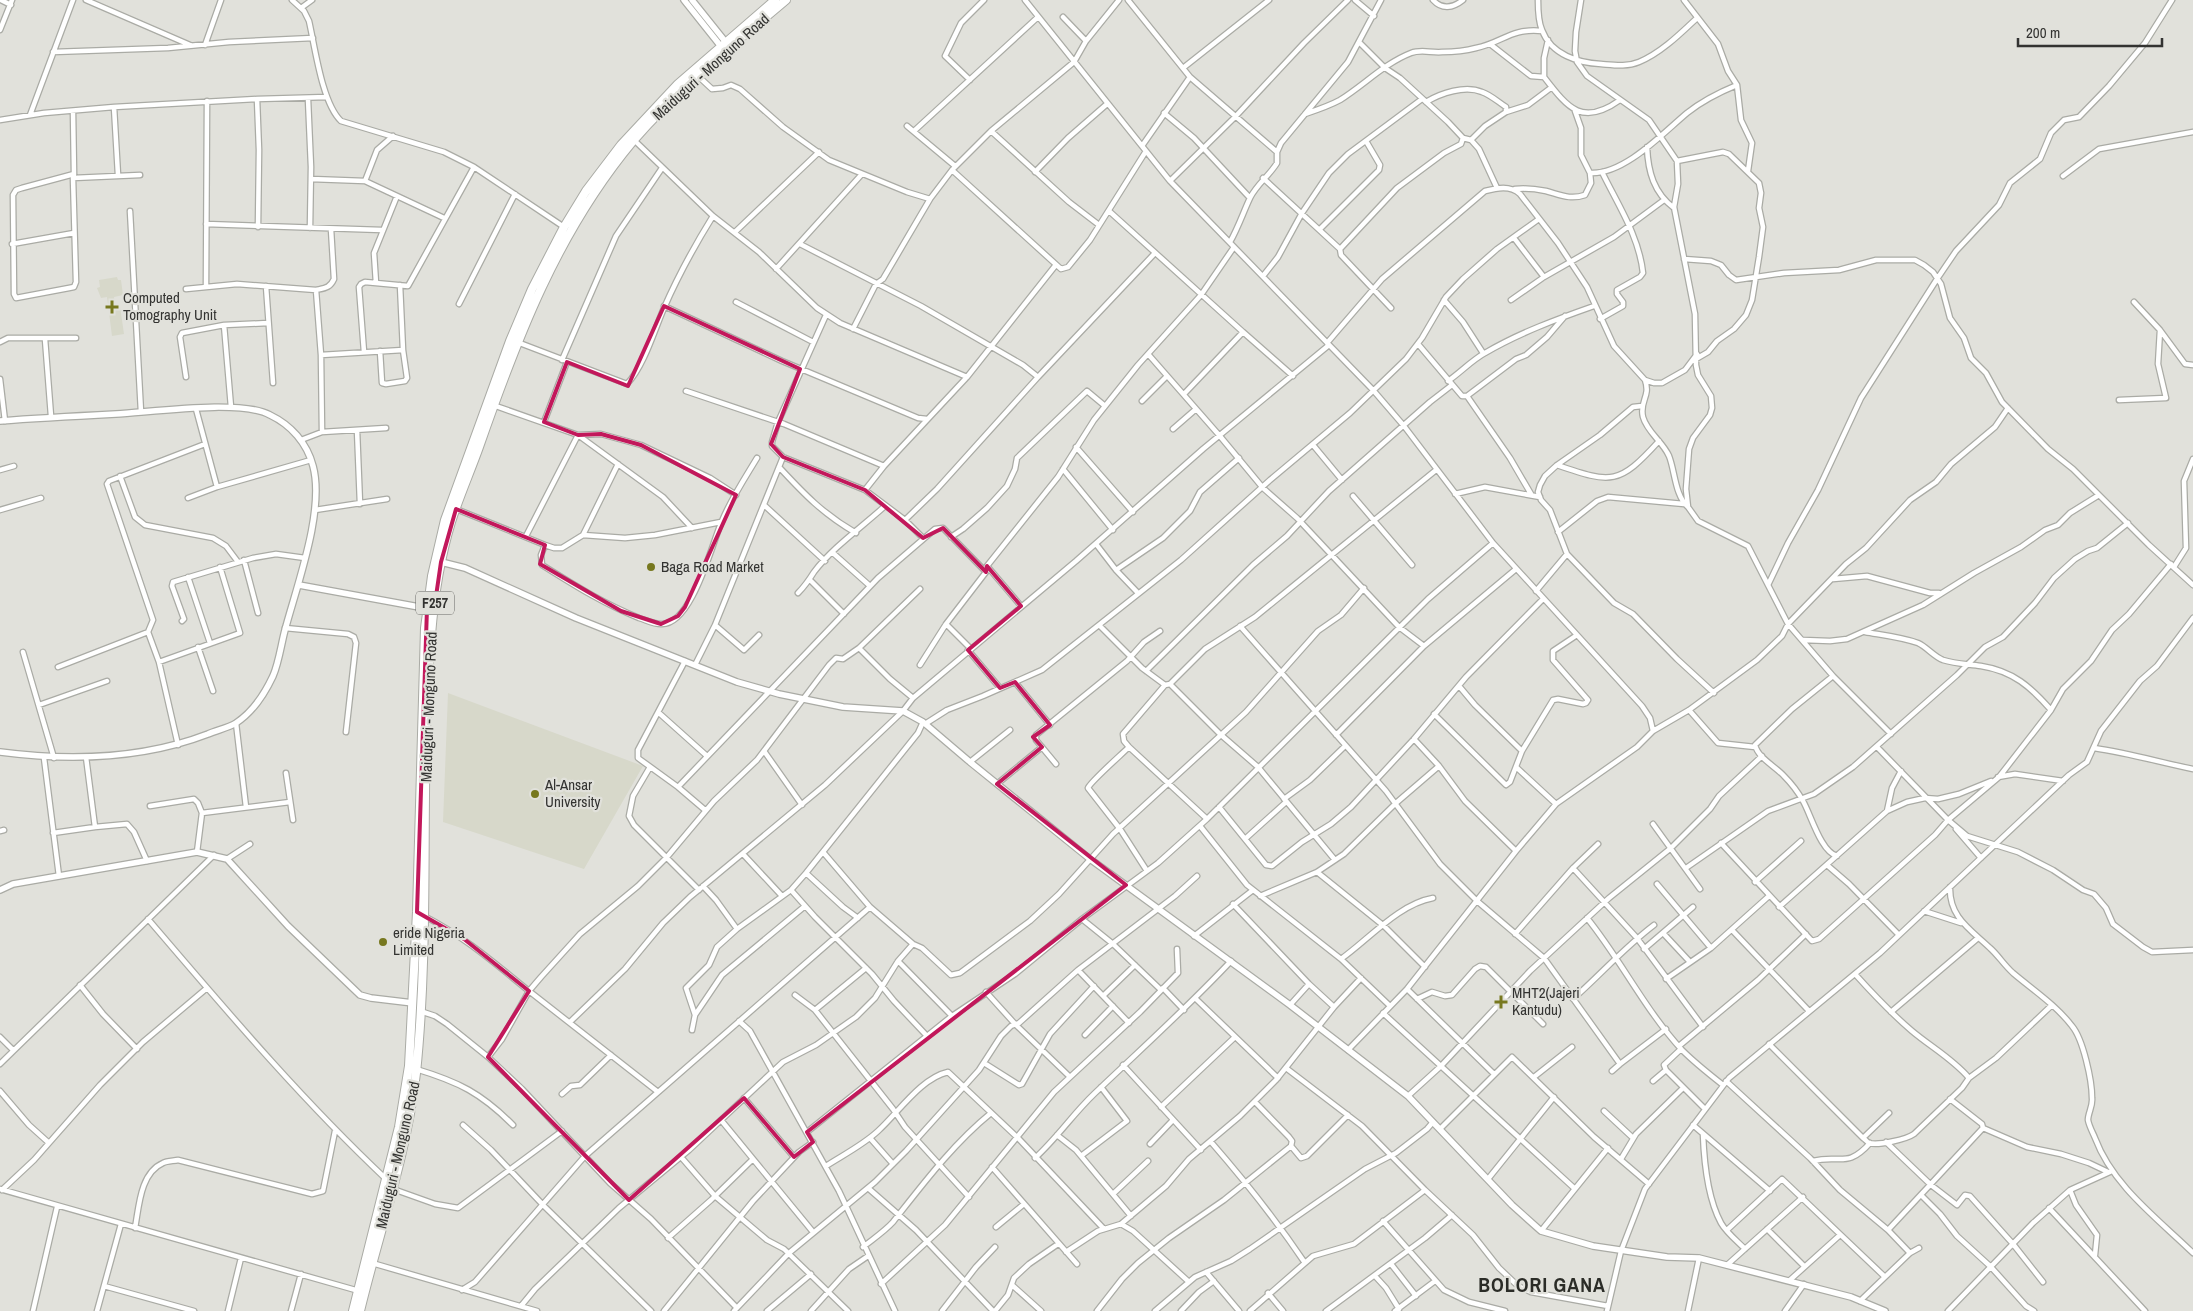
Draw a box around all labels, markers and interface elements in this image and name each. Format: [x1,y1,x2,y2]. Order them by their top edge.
street label: Maiduguri - Monguno Road [648,8,774,125]
scale bar [2018,15,2162,47]
text: 200 m [2026,22,2060,43]
place label: Computed Tomography Unit [123,287,217,325]
marker: Computed Tomography Unit [105,300,119,314]
place label: Baga Road Market [661,556,764,577]
marker: Baga Road Market [645,561,657,573]
road number: F257 [416,592,454,614]
street label: Maiduguri - Monguno Road [415,631,442,783]
place label: Al-Ansar University [544,774,601,812]
marker: Al-Ansar University [529,788,541,800]
place label: eride Nigeria Limited [393,922,465,960]
marker: eride Nigeria Limited [377,936,389,948]
place label: MHT2(Jajeri Kantudu) [1512,982,1580,1020]
marker: MHT2(Jajeri Kantudu) [1494,995,1508,1009]
street label: Maiduguri - Monguno Road [370,1079,425,1231]
district label: BOLORI GANA [1478,1271,1606,1298]

